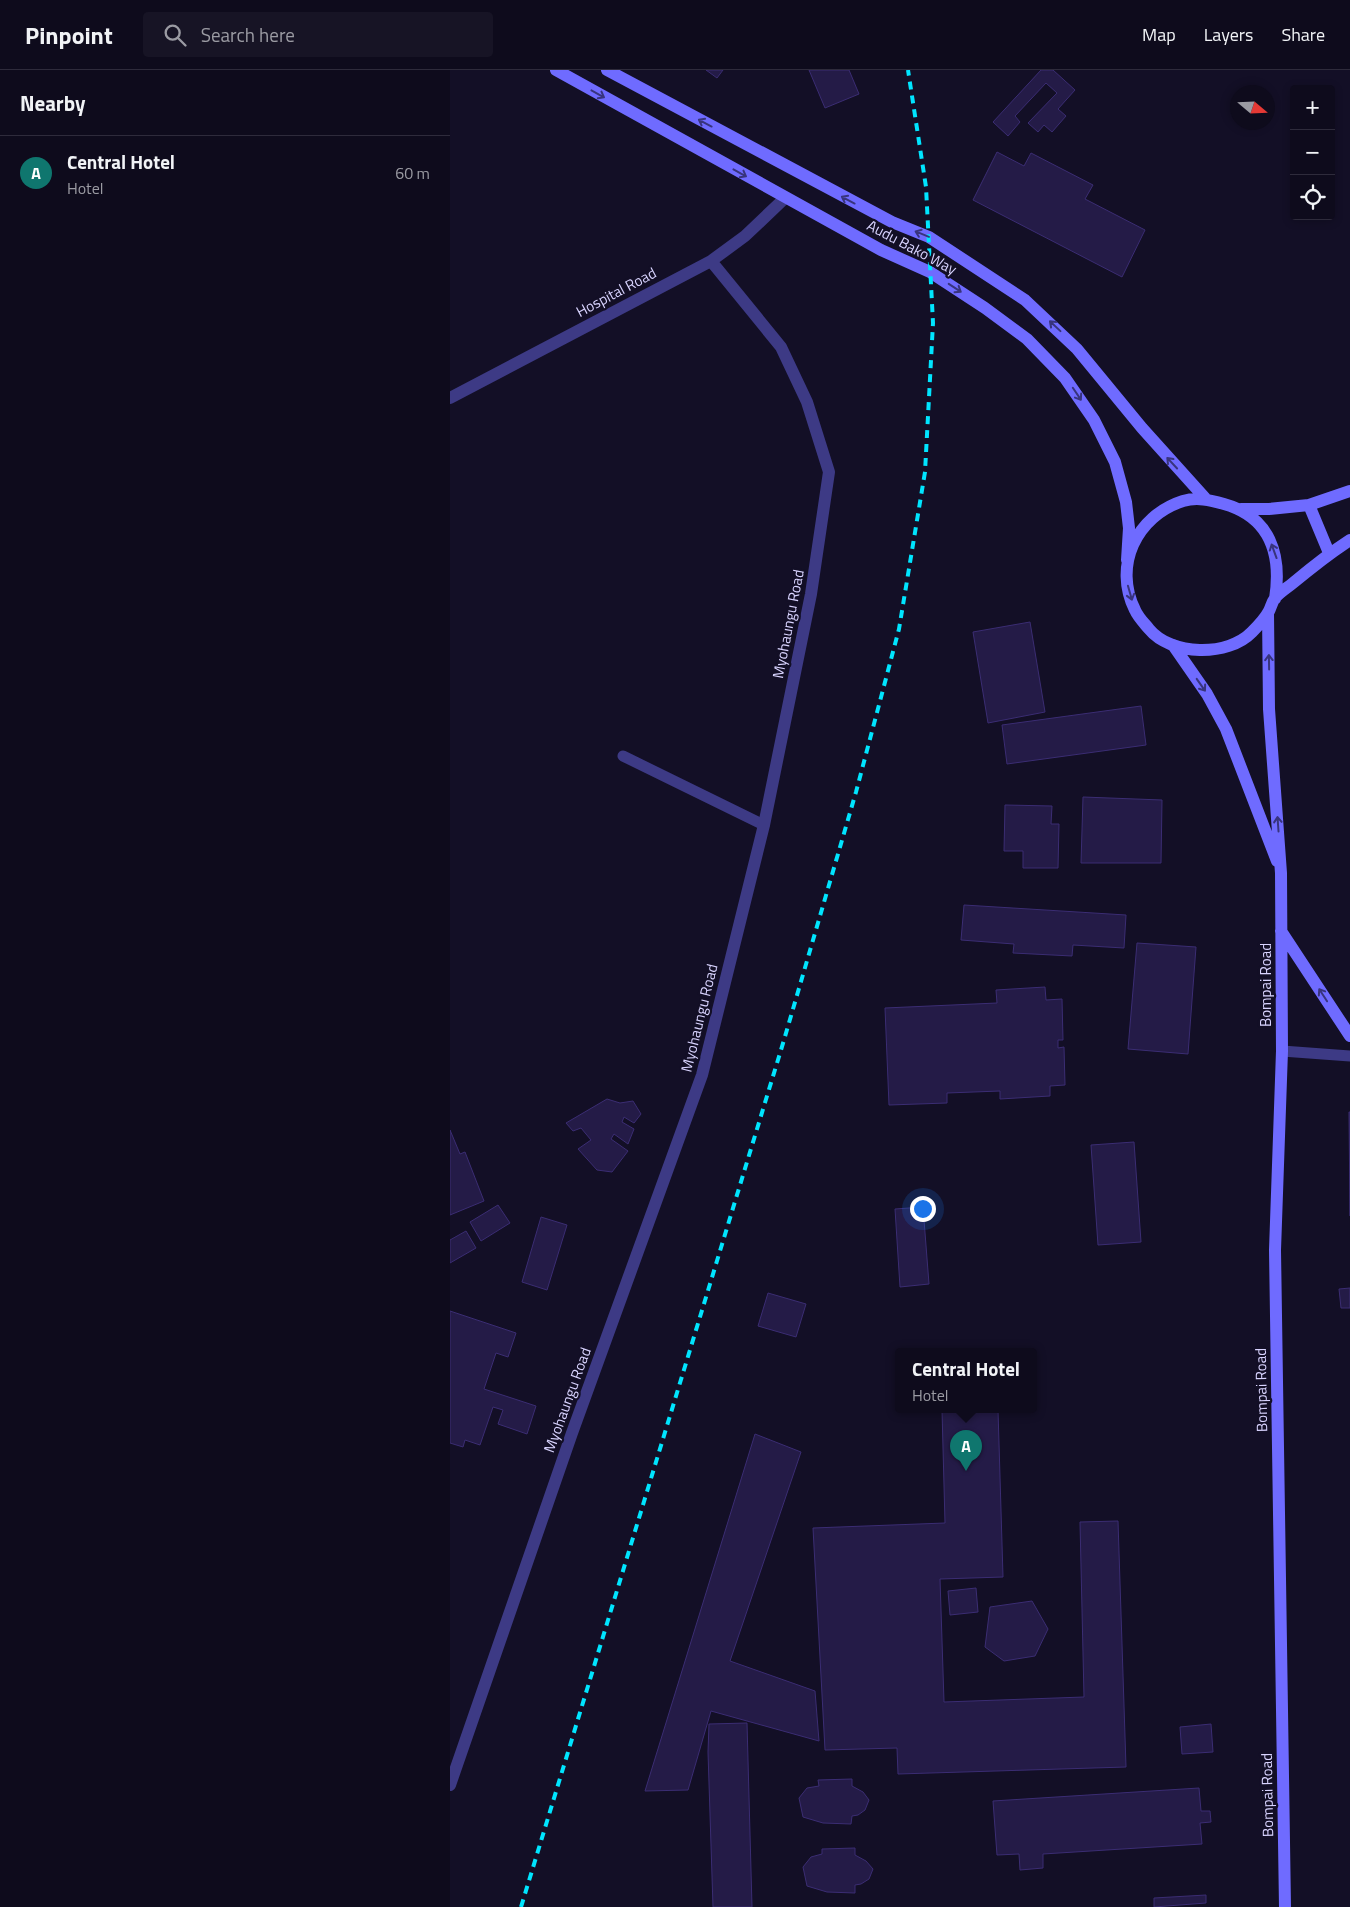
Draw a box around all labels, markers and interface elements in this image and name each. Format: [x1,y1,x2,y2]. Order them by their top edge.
search box [143,12,493,57]
text: Pinpoint [25,17,113,53]
text: Search here [201,20,295,49]
icon: search [161,21,189,49]
text: Map [1142,21,1176,48]
text: Layers [1204,21,1253,48]
text: Share [1281,21,1325,48]
north arrow [1230,85,1275,130]
map controls [1290,85,1335,220]
button: + [1290,85,1335,130]
text: Nearby [20,87,85,119]
one-way arrow [591,89,605,99]
one-way arrow [698,118,713,128]
button: − [1290,130,1335,175]
text: Central Hotel [67,147,175,176]
text: A [31,161,41,185]
text: 60 m [395,161,430,185]
one-way arrow [733,168,748,178]
button: locate [1290,175,1335,220]
text: Hotel [67,176,104,200]
one-way arrow [841,195,856,205]
street label: Audu Bako Way [863,214,961,280]
one-way arrow [915,229,930,239]
street label: Hospital Road [572,261,660,323]
one-way arrow [948,283,962,293]
one-way arrow [1048,321,1061,332]
one-way arrow [1072,387,1082,401]
one-way arrow [1166,456,1178,469]
one-way arrow [1269,544,1278,559]
street label: Myohaungu Road [766,567,810,681]
one-way arrow [1125,585,1135,601]
one-way arrow [1264,654,1274,670]
one-way arrow [1196,678,1206,692]
one-way arrow [1274,817,1283,833]
street label: Bompai Road [1254,943,1277,1027]
street label: Myohaungu Road [674,962,724,1074]
one-way arrow [1318,988,1328,1002]
your location [910,1196,936,1222]
street label: Myohaungu Road [537,1344,597,1456]
popup [895,1348,1037,1413]
street label: Bompai Road [1249,1348,1273,1432]
text: Central Hotel [912,1354,1020,1383]
text: Hotel [912,1383,949,1407]
pin: A [950,1430,982,1471]
street label: Bompai Road [1255,1753,1279,1837]

